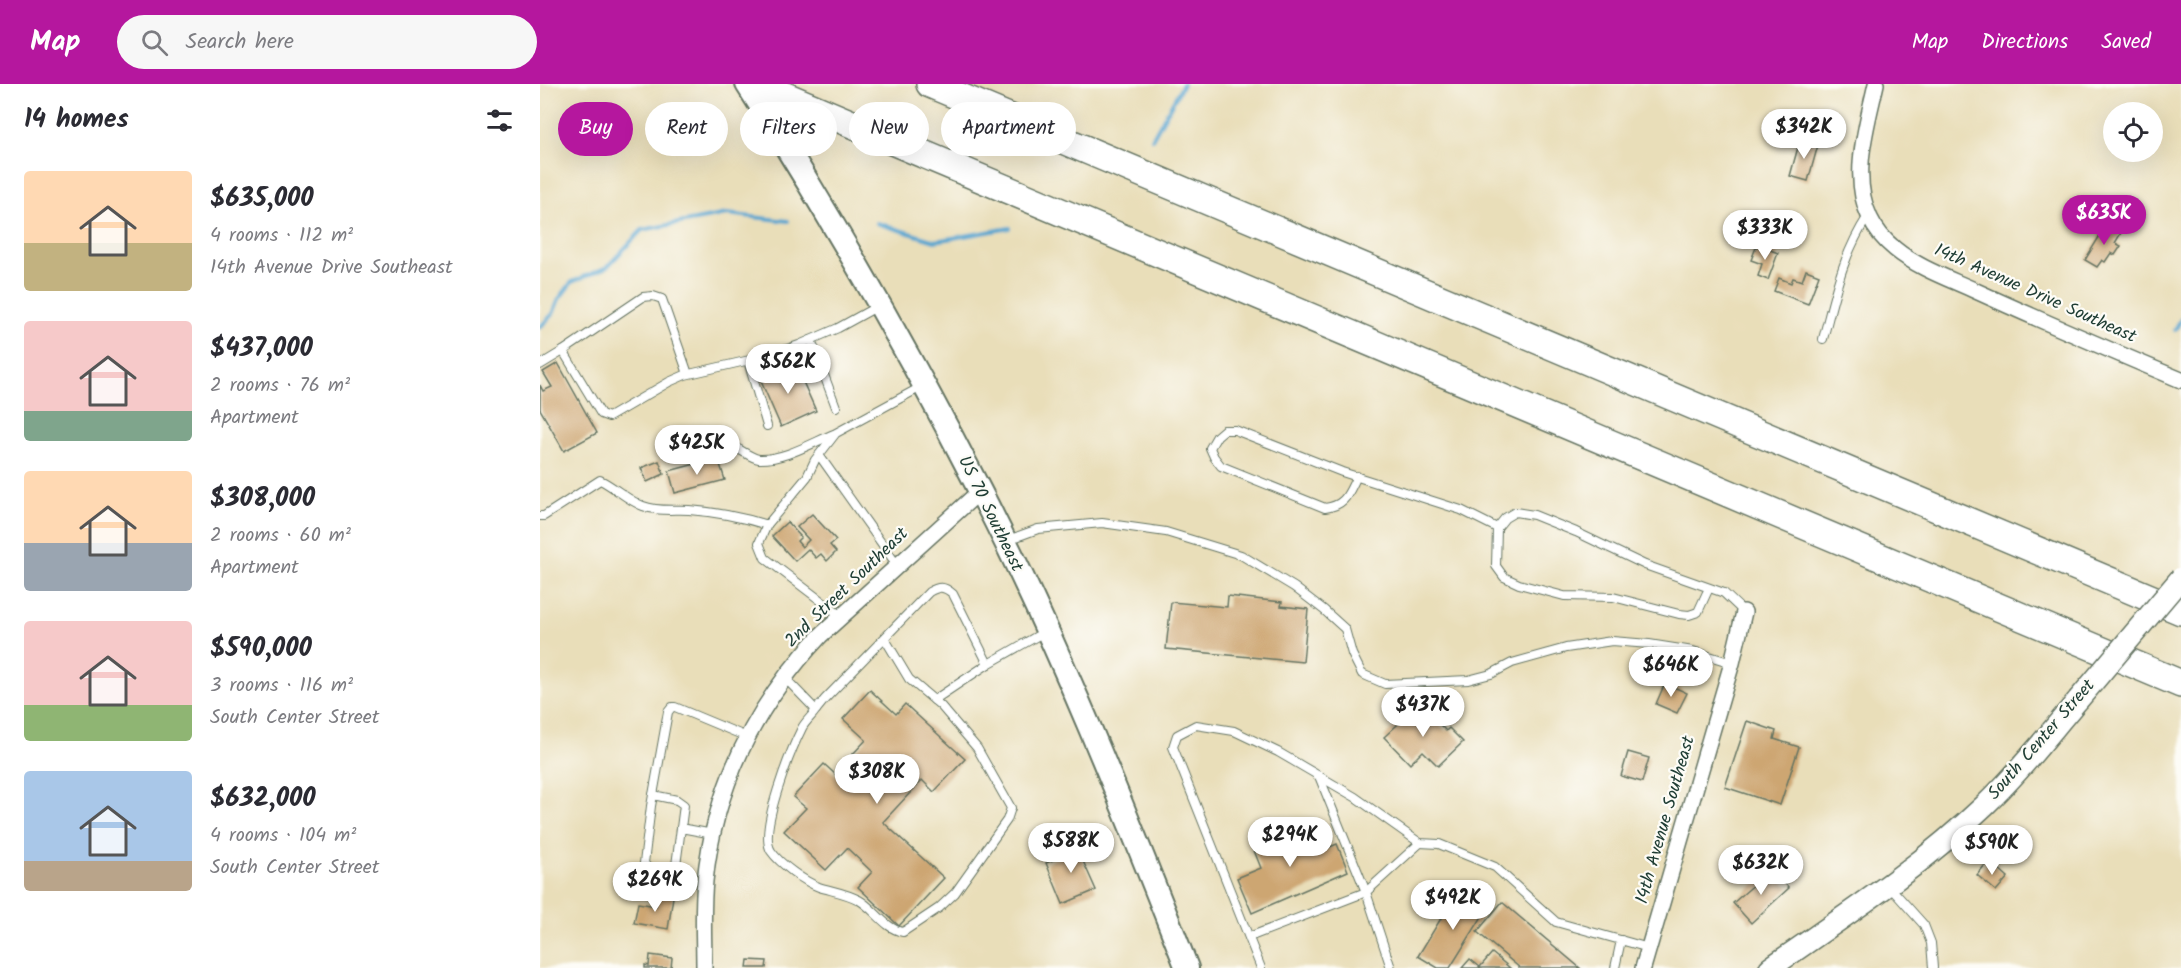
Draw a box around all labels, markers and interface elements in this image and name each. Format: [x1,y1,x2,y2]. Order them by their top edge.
search box [117,15,537,69]
text: Map [30,20,81,65]
text: Search here [186,25,294,60]
icon: search [138,26,171,59]
text: Map [1912,26,1948,59]
text: Directions [1981,26,2068,59]
text: Saved [2101,26,2151,59]
text: 14 homes [24,99,129,141]
chip: Buy [558,102,633,156]
chip: Rent [645,102,728,156]
chip: Filters [740,102,837,156]
chip: New [849,102,929,156]
chip: Apartment [941,102,1076,156]
map controls [2103,102,2163,162]
button: locate [2103,102,2163,162]
icon: filters [483,104,516,137]
pin: $342K [1762,109,1846,160]
text: $342K [1775,112,1833,144]
text: $635,000 [210,178,314,220]
icon: home [72,195,144,267]
pin: $635K [2062,195,2146,246]
text: $635K [2076,198,2132,230]
pin: $333K [1723,210,1807,261]
text: $333K [1737,213,1793,245]
text: 4 rooms · 112 m² [210,220,353,252]
street label: 14th Avenue Drive Southeast [1929,236,2142,352]
text: 14th Avenue Drive Southeast [210,252,453,284]
text: $437,000 [210,328,313,370]
pin: $562K [746,344,830,395]
icon: home [72,345,144,417]
text: $562K [760,347,816,379]
text: 2 rooms · 76 m² [210,370,350,402]
text: Apartment [210,402,299,434]
pin: $425K [655,425,739,476]
text: $425K [669,428,725,460]
street label: US 70 Southeast [949,451,1031,578]
text: $308,000 [210,478,315,520]
icon: home [72,495,144,567]
text: 2 rooms · 60 m² [210,520,351,552]
street label: 2nd Street Southeast [778,520,917,655]
text: Apartment [210,552,299,584]
text: $590,000 [210,628,312,670]
icon: home [72,645,144,717]
pin: $646K [1629,647,1713,698]
text: $646K [1643,650,1699,682]
text: 3 rooms · 116 m² [210,670,353,702]
street label: South Center Street [1981,672,2104,807]
pin: $437K [1381,687,1465,738]
text: $437K [1395,690,1451,722]
text: South Center Street [210,702,380,734]
street label: 14th Avenue Southeast [1628,731,1704,908]
pin: $308K [835,754,919,805]
text: $308K [849,757,905,789]
text: $632,000 [210,778,316,820]
icon: home [72,795,144,867]
pin: $294K [1248,817,1332,868]
text: 4 rooms · 104 m² [210,820,356,852]
text: $294K [1262,820,1318,852]
pin: $588K [1029,823,1113,874]
pin: $590K [1950,825,2034,876]
text: $588K [1042,826,1100,858]
text: $590K [1965,828,2019,860]
pin: $632K [1719,845,1803,896]
text: $632K [1732,848,1790,880]
text: South Center Street [210,852,380,884]
pin: $269K [613,862,697,913]
text: $269K [627,865,683,897]
pin: $492K [1411,880,1495,931]
text: $492K [1425,883,1481,915]

